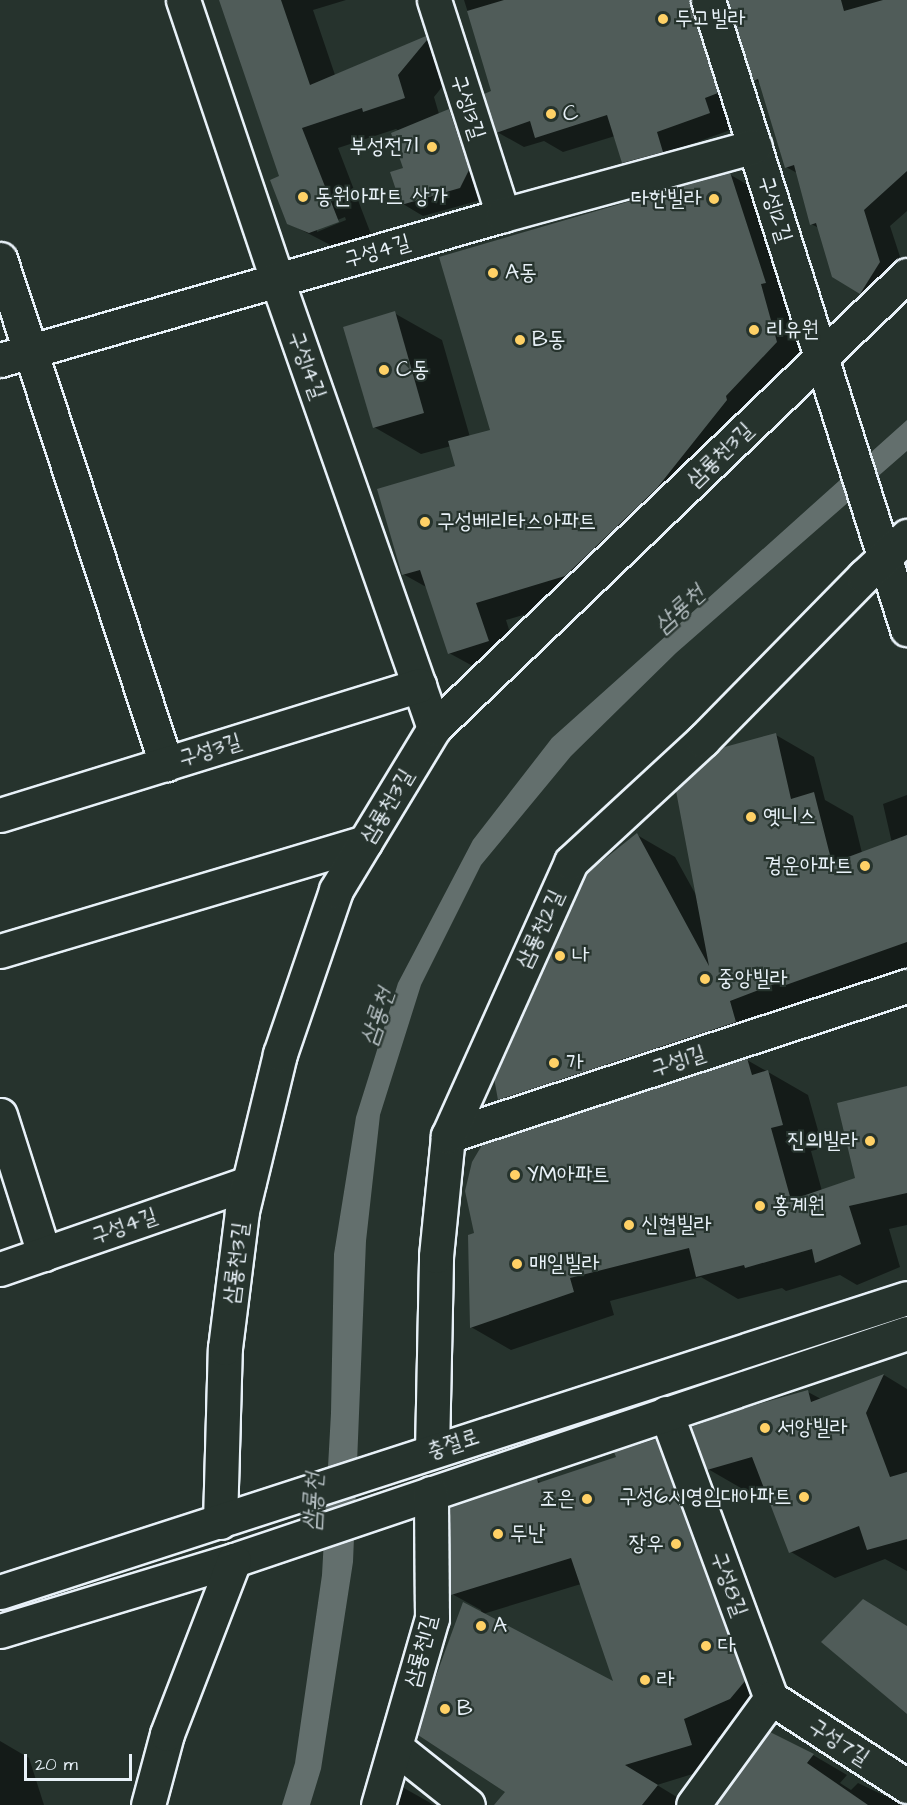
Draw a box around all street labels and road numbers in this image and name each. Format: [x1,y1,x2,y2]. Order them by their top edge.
street label: 구성13길 [445,71,491,143]
street label: 구성12길 [752,172,798,246]
street label: 구성4길 [341,229,413,273]
street label: 구성14길 [282,327,332,403]
street label: 삼룡천3길 [681,417,759,493]
street label: 구성3길 [175,728,245,772]
street label: 삼룡천3길 [355,764,419,848]
street label: 삼룡천2길 [510,886,570,972]
street label: 구성1길 [647,1040,709,1082]
street label: 구성4길 [88,1202,160,1250]
street label: 삼룡천3길 [218,1221,254,1305]
street label: 충절로 [424,1423,482,1465]
street label: 구성8길 [705,1548,753,1620]
street label: 삼룡천1길 [399,1612,443,1690]
street label: 구성7길 [804,1713,874,1771]

